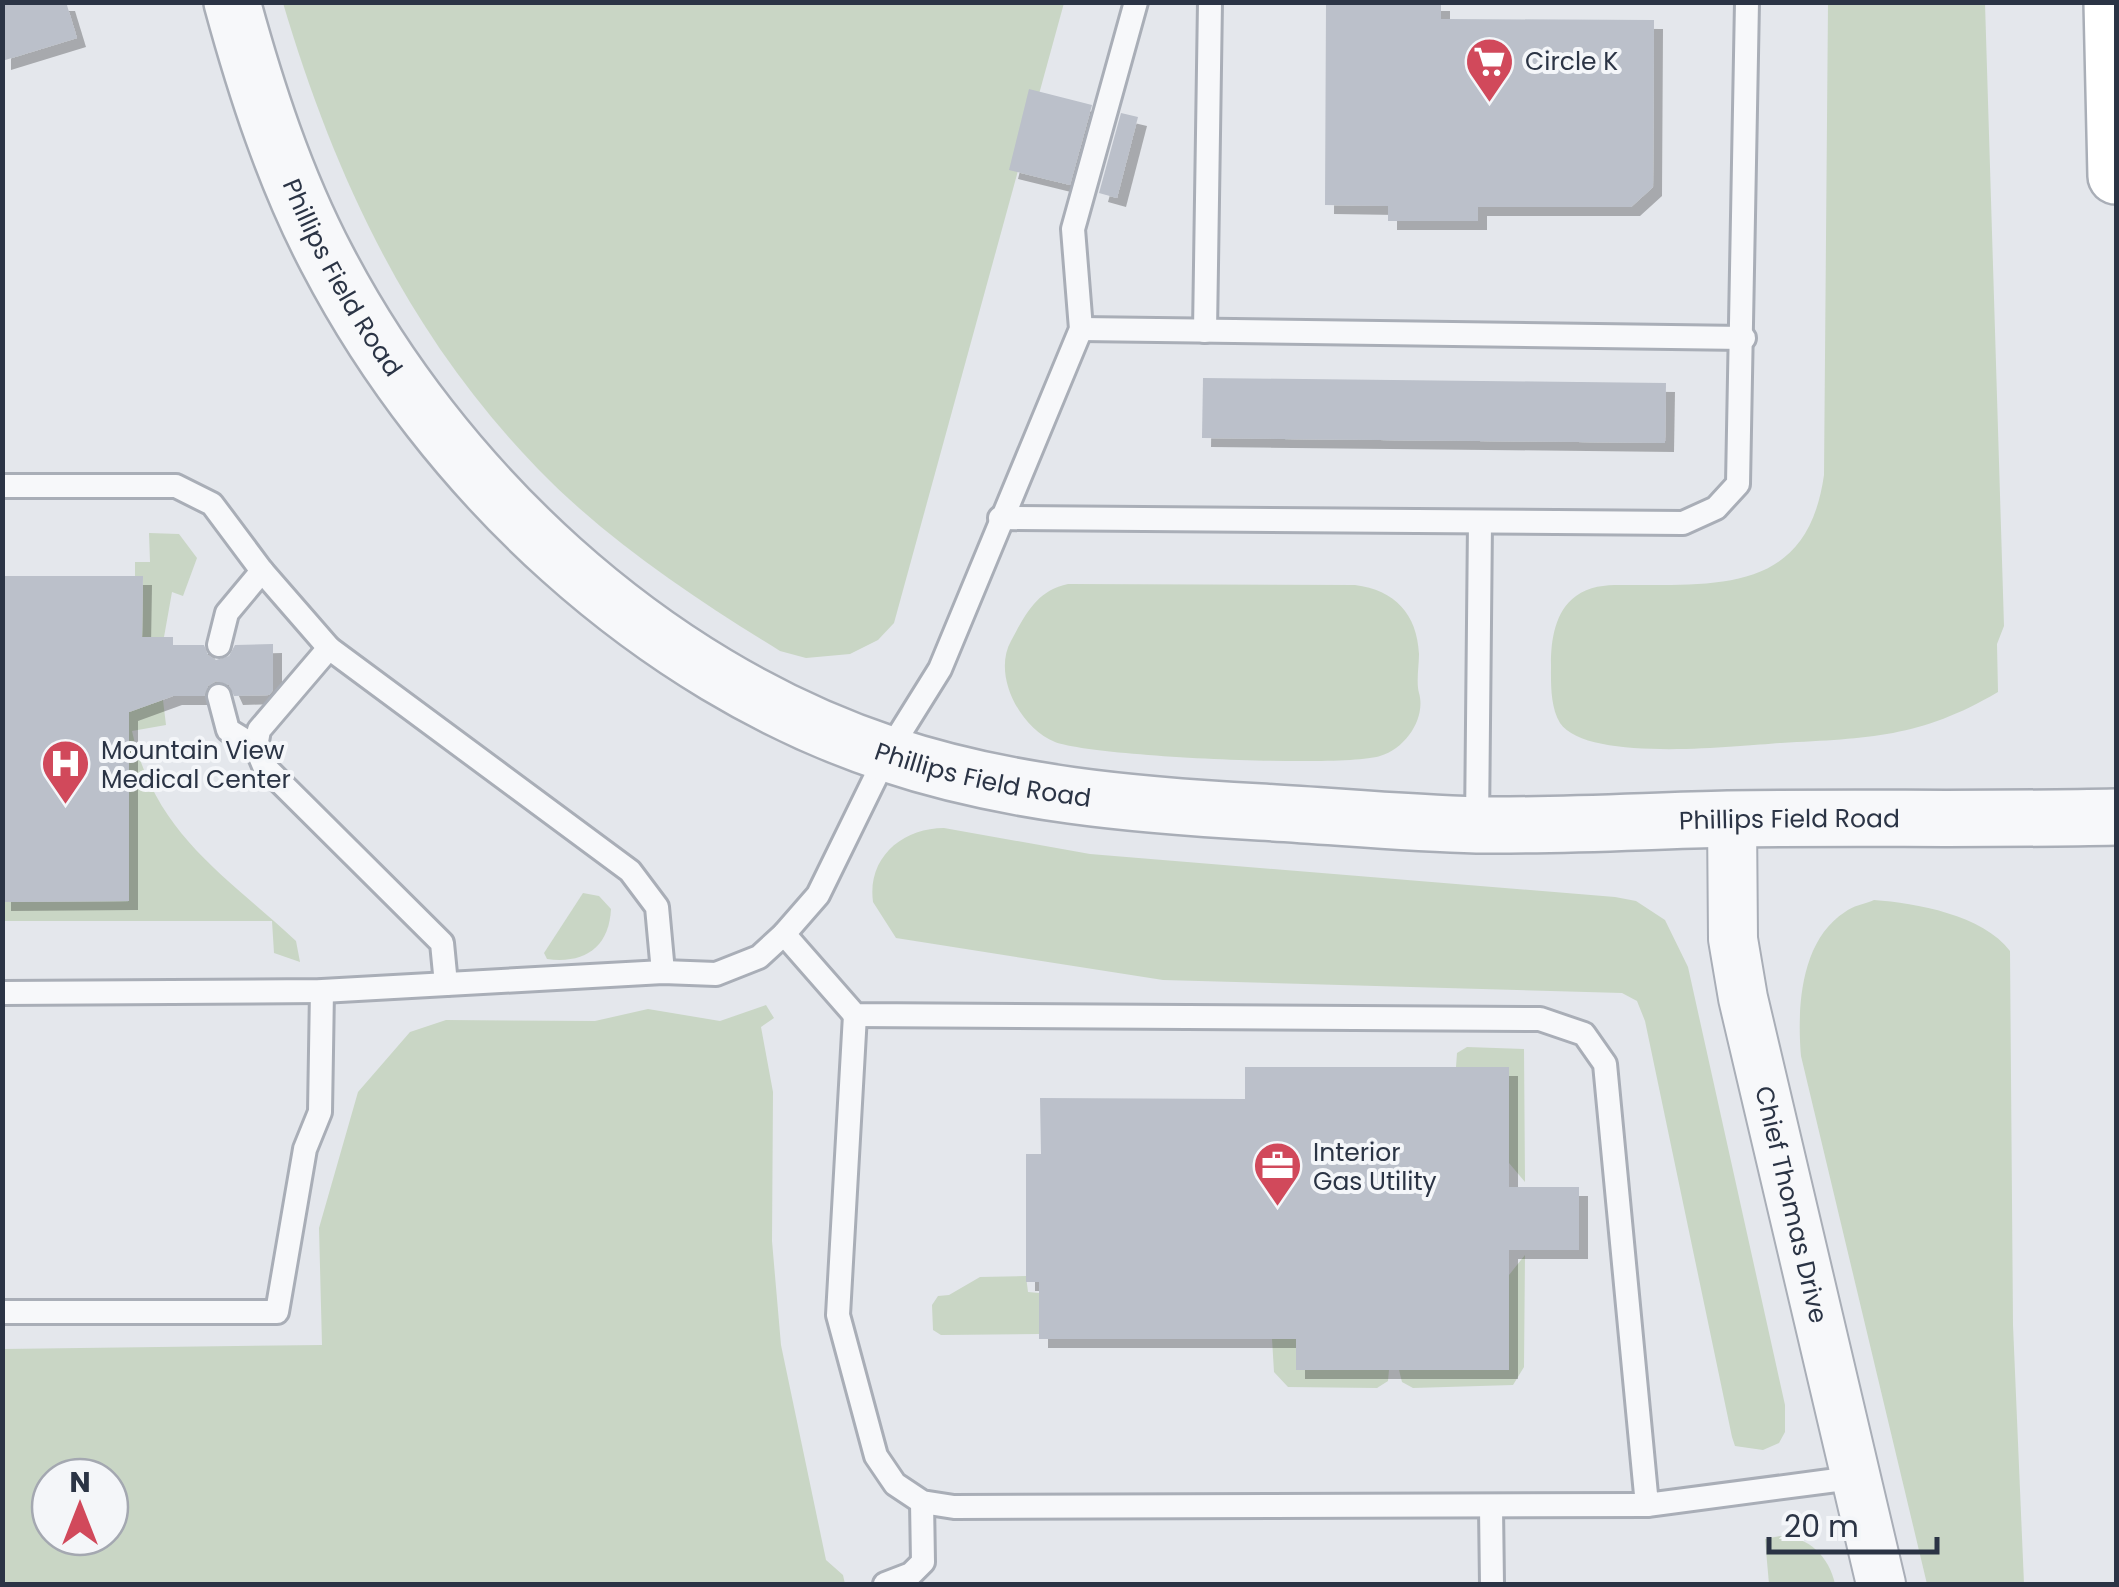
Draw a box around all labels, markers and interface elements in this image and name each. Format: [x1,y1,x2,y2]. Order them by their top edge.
supermarket icon: Circle K [1464,35,1516,103]
place label: Circle K [1525,44,1618,79]
street label: Phillips Field Road [274,174,410,384]
place label: Mountain View Medical Center [101,733,291,797]
street label: Phillips Field Road [870,734,1093,816]
hospital icon: Mountain View Medical Center [40,738,92,806]
street label: Phillips Field Road [1678,801,1900,838]
street label: Chief Thomas Drive [1746,1083,1836,1327]
place label: Interior Gas Utility [1313,1135,1437,1199]
office icon: Interior Gas Utility [1252,1140,1304,1208]
north arrow [30,1457,130,1557]
text: N [69,1463,91,1502]
scale bar [1769,1492,1936,1554]
text: 20 m [1784,1505,1859,1548]

